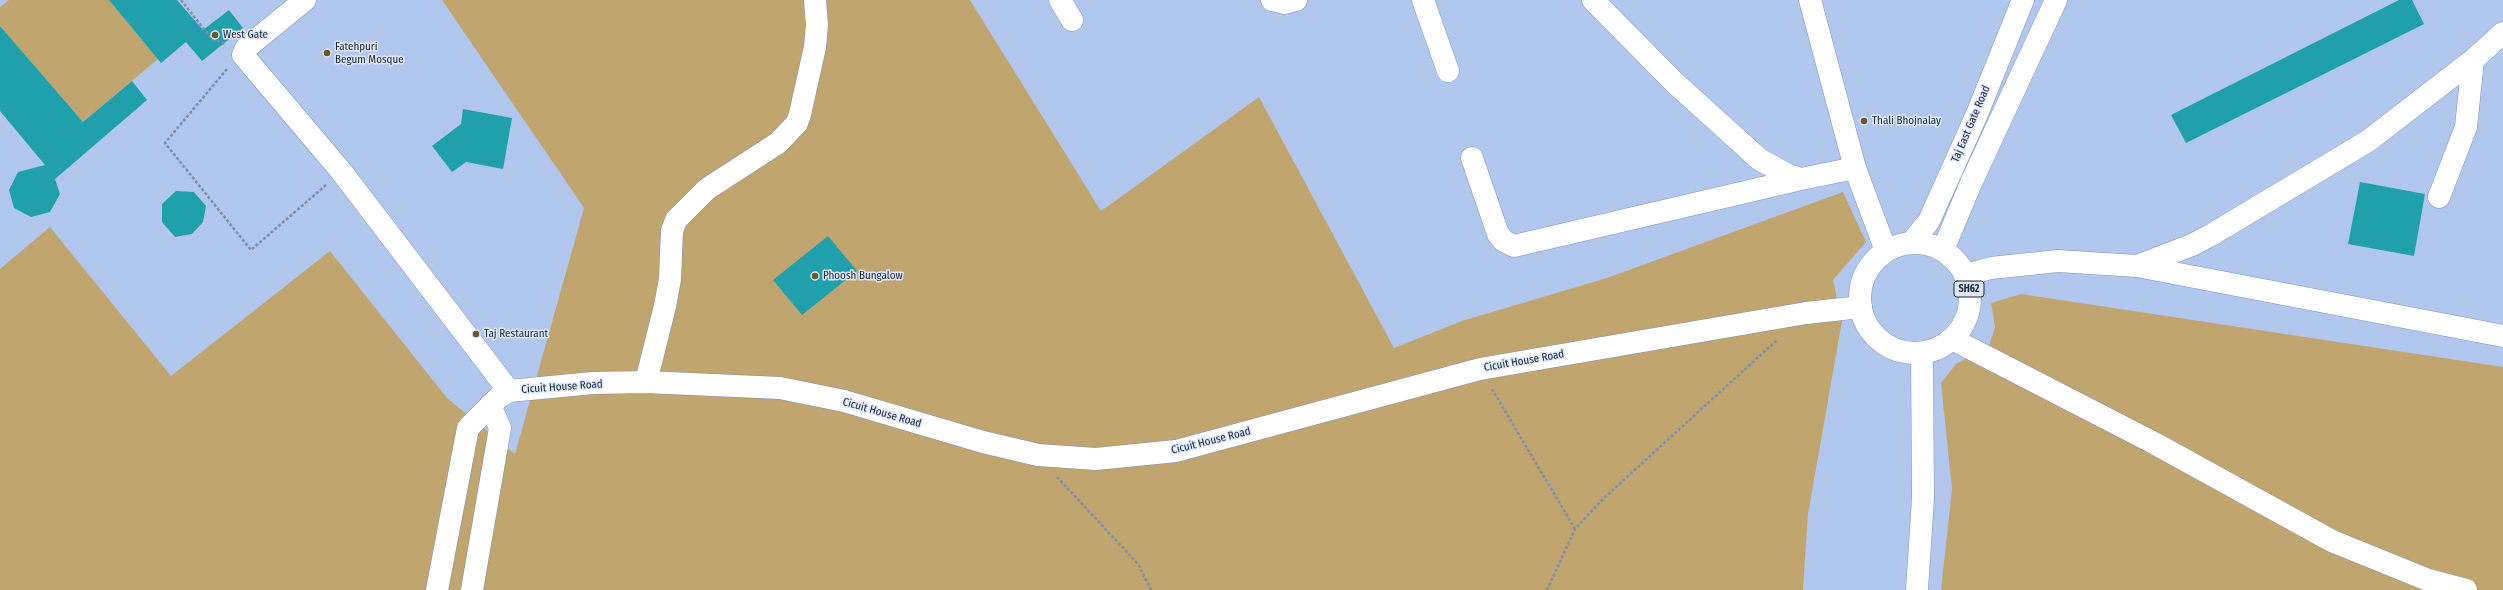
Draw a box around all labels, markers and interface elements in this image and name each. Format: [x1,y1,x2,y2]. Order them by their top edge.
place label: West Gate [223,28,268,42]
marker: West Gate [210,30,220,40]
place label: Fatehpuri Begum Mosque [335,40,404,66]
marker: Fatehpuri Begum Mosque [322,48,332,58]
street label: Taj East Gate Road [1949,84,1993,164]
place label: Thali Bhojnalay [1872,114,1941,128]
marker: Thali Bhojnalay [1859,116,1869,126]
place label: Phoosh Bungalow [823,269,903,283]
marker: Phoosh Bungalow [810,271,820,281]
road number: SH62 [1954,281,1984,297]
place label: Taj Restaurant [484,327,548,341]
marker: Taj Restaurant [471,329,481,339]
street label: Cicuit House Road [1483,347,1565,375]
street label: Cicuit House Road [521,378,603,396]
street label: Cicuit House Road [841,395,923,431]
street label: Cicuit House Road [1170,425,1252,457]

